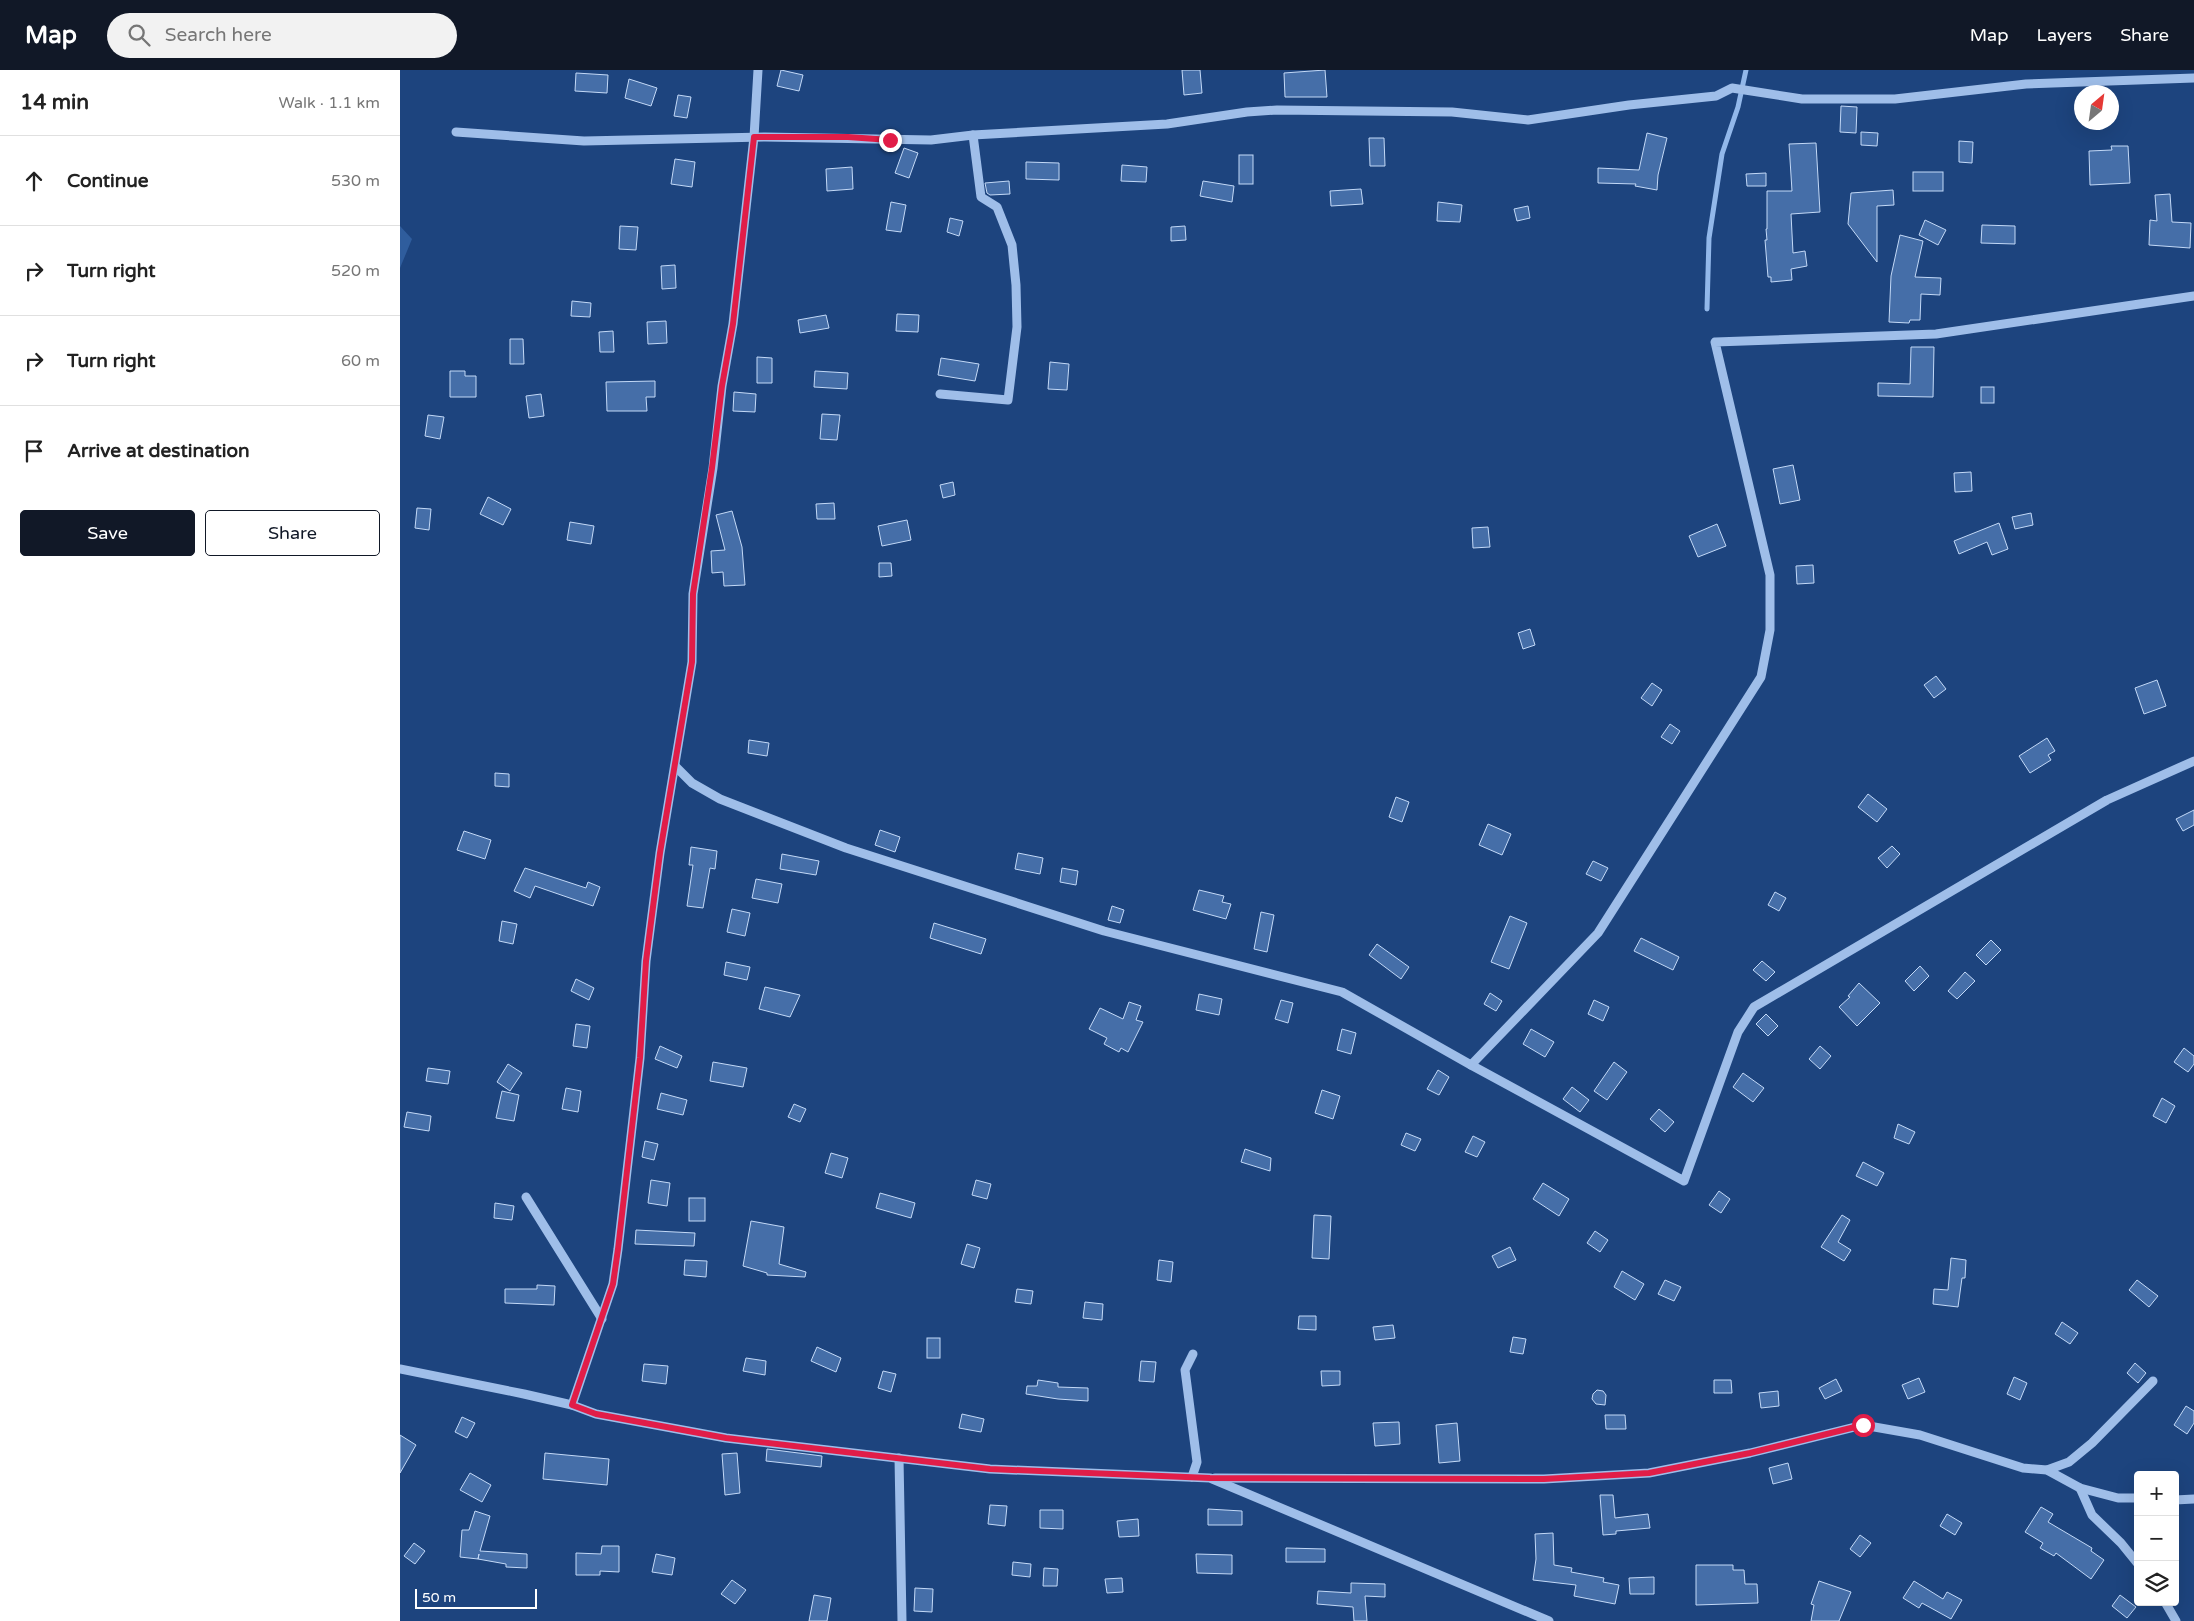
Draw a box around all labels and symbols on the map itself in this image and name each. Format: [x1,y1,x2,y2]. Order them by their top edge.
north arrow [2074,85,2119,130]
route end [879,129,902,152]
route start [1852,1414,1875,1437]
scale bar [415,1586,538,1609]

